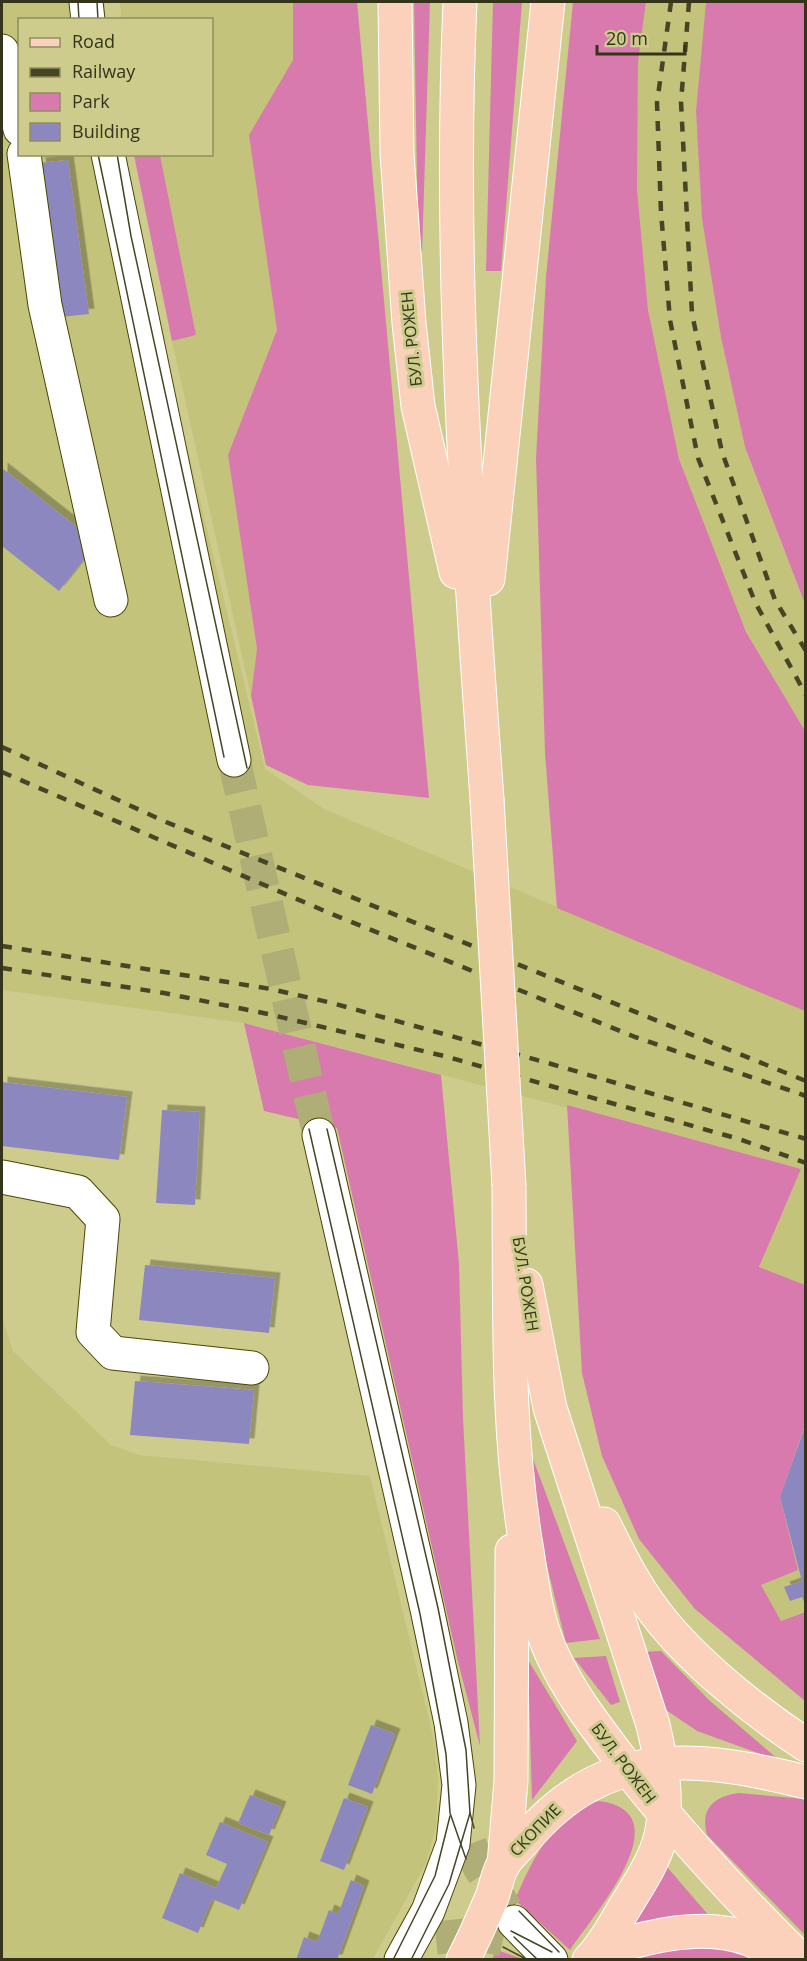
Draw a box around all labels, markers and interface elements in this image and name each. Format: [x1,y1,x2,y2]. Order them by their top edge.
legend [18,18,213,156]
scale bar [597,18,686,56]
text: 20 m [606,26,648,50]
text: Road [72,29,115,53]
text: Railway [72,59,136,83]
text: Park [72,89,110,113]
text: Building [72,119,140,143]
street label: БУЛ. РОЖЕН [395,290,427,388]
street label: БУЛ. РОЖЕН [508,1235,544,1333]
street label: БУЛ. РОЖЕН [586,1718,662,1808]
street label: СКОПИЕ [505,1799,565,1861]

